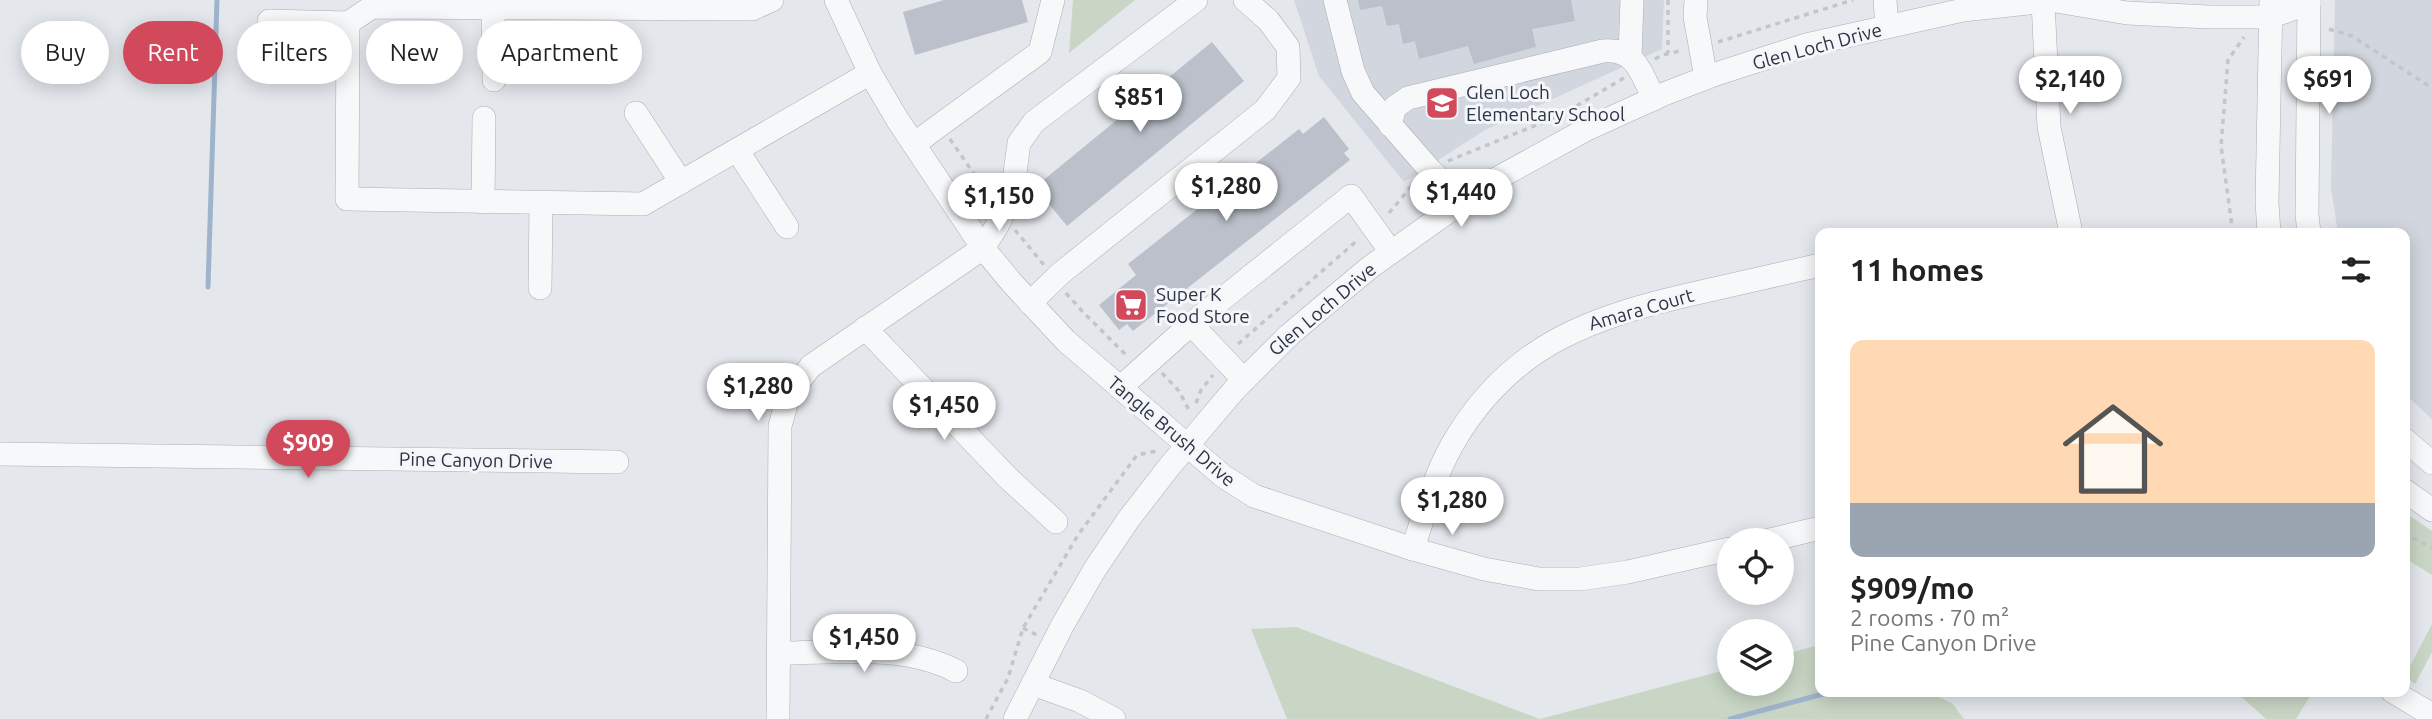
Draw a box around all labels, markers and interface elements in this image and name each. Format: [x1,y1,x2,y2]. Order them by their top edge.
street label: Glen Loch Drive [1750,18,1884,74]
chip: Buy [21,21,109,84]
chip: Rent [123,21,223,84]
chip: Filters [237,21,352,84]
chip: New [366,21,463,84]
chip: Apartment [477,21,642,84]
pin: $2,140 [2013,57,2127,116]
pin: $691 [2288,57,2370,116]
text: $2,140 [2035,66,2105,91]
text: $691 [2303,66,2355,91]
pin: $851 [1099,74,1181,134]
place label: Glen Loch Elementary School [1466,81,1625,125]
text: $851 [1114,84,1166,109]
school or university icon: Glen Loch Elementary School [1423,84,1461,122]
pin: $1,280 [1169,164,1283,223]
pin: $1,440 [1404,170,1518,229]
text: $1,280 [1191,173,1261,198]
pin: $1,150 [942,174,1056,233]
text: $1,440 [1426,179,1496,204]
text: $1,150 [964,183,1034,208]
icon: filters [2337,251,2375,289]
text: 11 homes [1850,253,1984,287]
street label: Glen Loch Drive [1264,258,1380,360]
place label: Super K Food Store [1156,283,1250,327]
street label: Amara Court [1586,283,1696,334]
supermarket icon: Super K Food Store [1112,286,1150,324]
pin: $1,280 [701,364,815,423]
street label: Tangle Brush Drive [1104,371,1240,491]
text: $1,280 [723,373,793,398]
pin: $1,450 [887,382,1001,442]
icon: home [2050,386,2176,512]
text: $1,450 [909,392,979,417]
pin: $909 [267,420,349,480]
text: $909 [282,430,334,455]
street label: Pine Canyon Drive [399,448,553,472]
pin: $1,280 [1395,477,1509,537]
text: $1,280 [1417,487,1487,512]
map controls [1717,528,1794,696]
button: locate [1717,528,1794,605]
text: $909/mo [1850,571,1974,605]
text: 2 rooms · 70 m² [1850,605,2009,630]
pin: $1,450 [807,614,921,674]
button: layers [1717,619,1794,696]
text: $1,450 [829,624,899,649]
text: Pine Canyon Drive [1850,630,2037,655]

